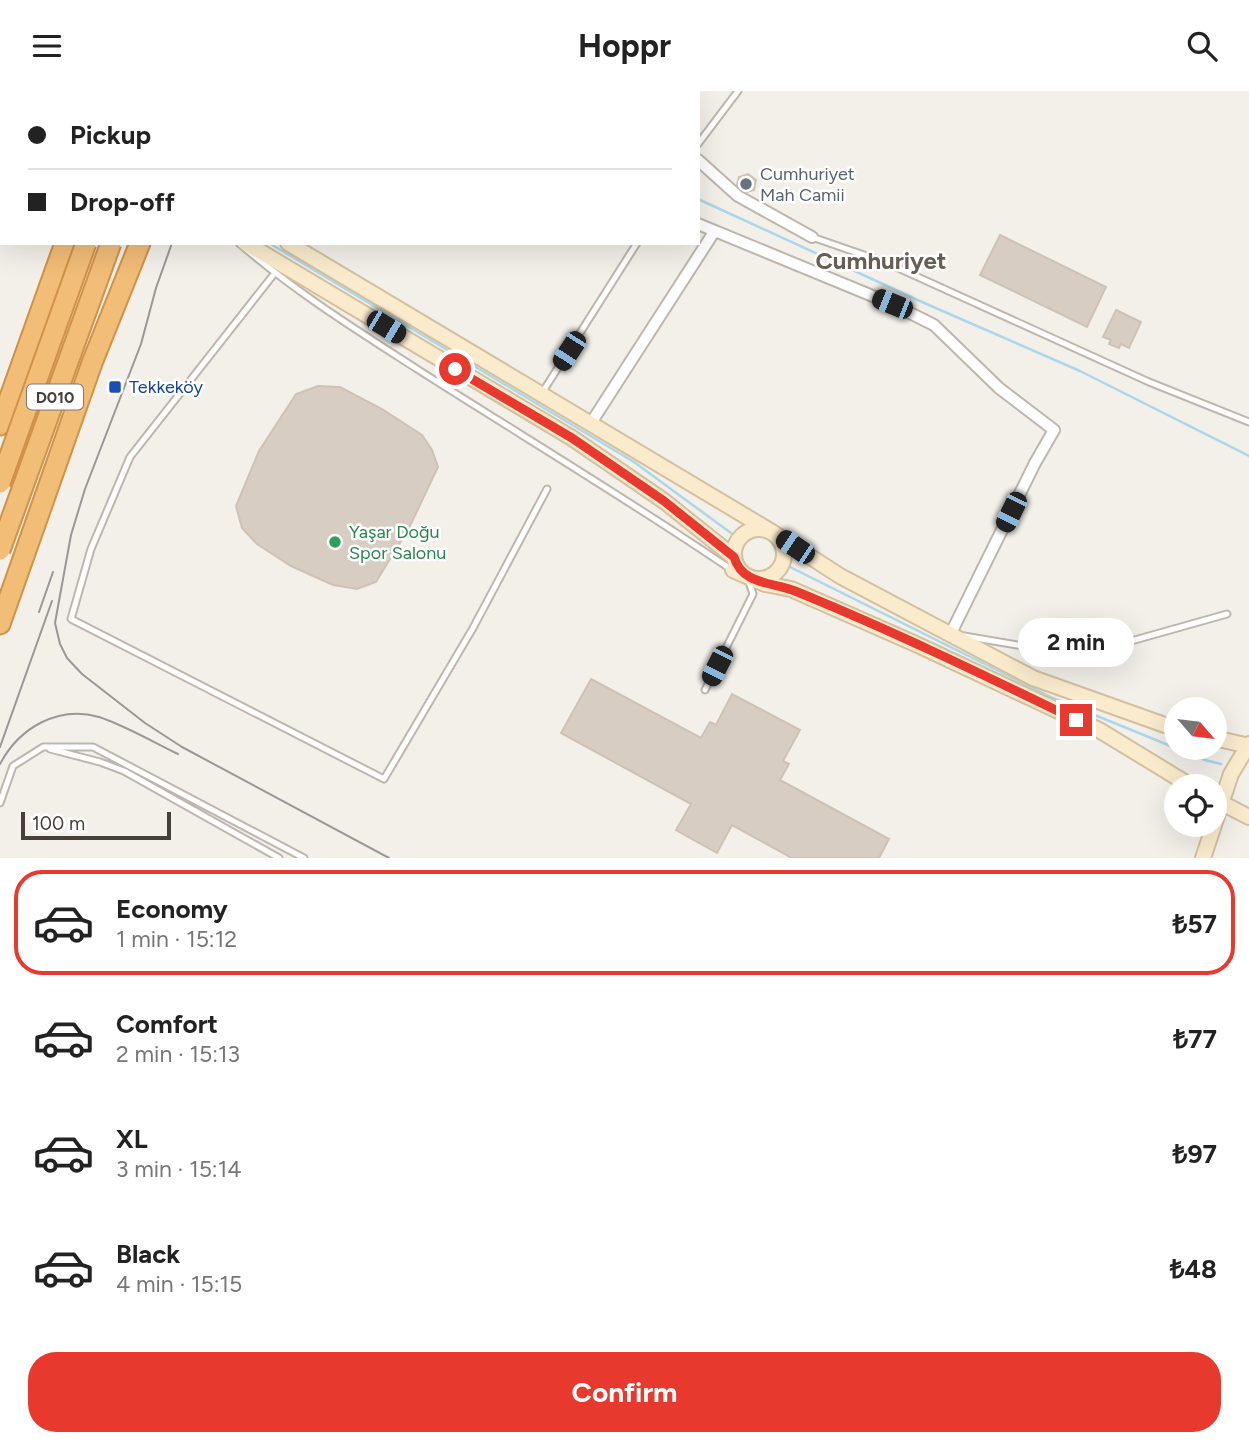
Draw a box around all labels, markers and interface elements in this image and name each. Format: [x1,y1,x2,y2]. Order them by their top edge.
icon: menu [28,27,66,65]
text: Hoppr [578,27,671,65]
icon: search [1183,27,1221,65]
text: Pickup [70,119,151,151]
place label: Cumhuriyet Mah Camii [760,163,855,206]
marker: Cumhuriyet Mah Camii [738,176,754,192]
text: Drop-off [70,186,175,218]
district label: Cumhuriyet [815,246,947,275]
car [869,286,916,322]
car [363,307,410,347]
car [549,328,590,374]
route start [439,353,471,385]
place label: Tekkeköy [129,376,203,398]
marker: Tekkeköy [107,379,123,395]
road number: D010 [27,385,83,409]
car [993,489,1030,535]
place label: Yaşar Doğu Spor Salonu [349,521,446,564]
car [772,527,819,567]
marker: Yaşar Doğu Spor Salonu [327,534,343,550]
callout: 2 min [1018,619,1134,667]
text: 2 min [1047,628,1105,656]
car [699,643,736,689]
north arrow [1164,697,1227,759]
map controls [1164,697,1227,837]
route end [1060,704,1092,736]
button: locate [1164,774,1227,837]
scale bar [21,809,172,841]
text: 100 m [32,812,85,835]
icon: car [32,891,95,954]
text: Economy [116,893,228,925]
text: ₺57 [1173,908,1217,940]
text: 1 min · 15:12 [116,925,237,953]
icon: car [32,1006,95,1069]
text: Comfort [116,1008,218,1040]
text: ₺77 [1173,1023,1217,1055]
text: 2 min · 15:13 [116,1040,240,1068]
icon: car [32,1121,95,1184]
text: XL [116,1123,148,1155]
text: ₺97 [1173,1138,1217,1170]
text: 3 min · 15:14 [116,1155,241,1183]
icon: car [32,1236,95,1299]
text: Black [116,1238,180,1270]
text: ₺48 [1170,1253,1217,1285]
text: 4 min · 15:15 [116,1270,242,1298]
button: Confirm [28,1352,1221,1432]

